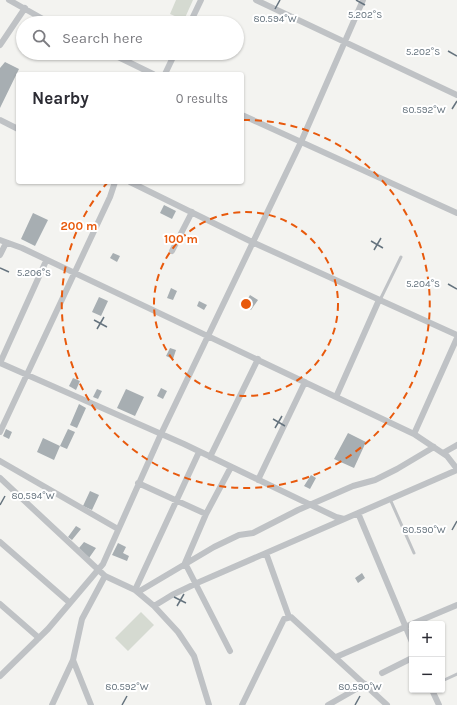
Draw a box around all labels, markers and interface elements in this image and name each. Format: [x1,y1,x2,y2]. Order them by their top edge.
text: 5.202°S [348,9,382,21]
text: 80.594°W [253,13,297,25]
search box [16,16,244,60]
icon: search [30,27,52,49]
text: Search here [62,29,143,47]
text: 5.202°S [406,46,440,58]
text: Nearby [32,88,89,108]
text: 0 results [176,91,228,106]
text: 80.592°W [402,104,446,116]
text: 200 m [61,219,97,233]
text: 100 m [164,232,198,246]
text: 5.206°S [17,267,51,279]
text: 5.204°S [406,278,440,290]
centre of rings [239,297,253,311]
text: 80.594°W [11,490,55,502]
text: 80.590°W [402,524,446,536]
map controls [409,621,445,693]
button: + [409,621,445,657]
button: − [409,657,445,693]
text: 80.592°W [105,681,149,693]
text: 80.590°W [338,681,382,693]

